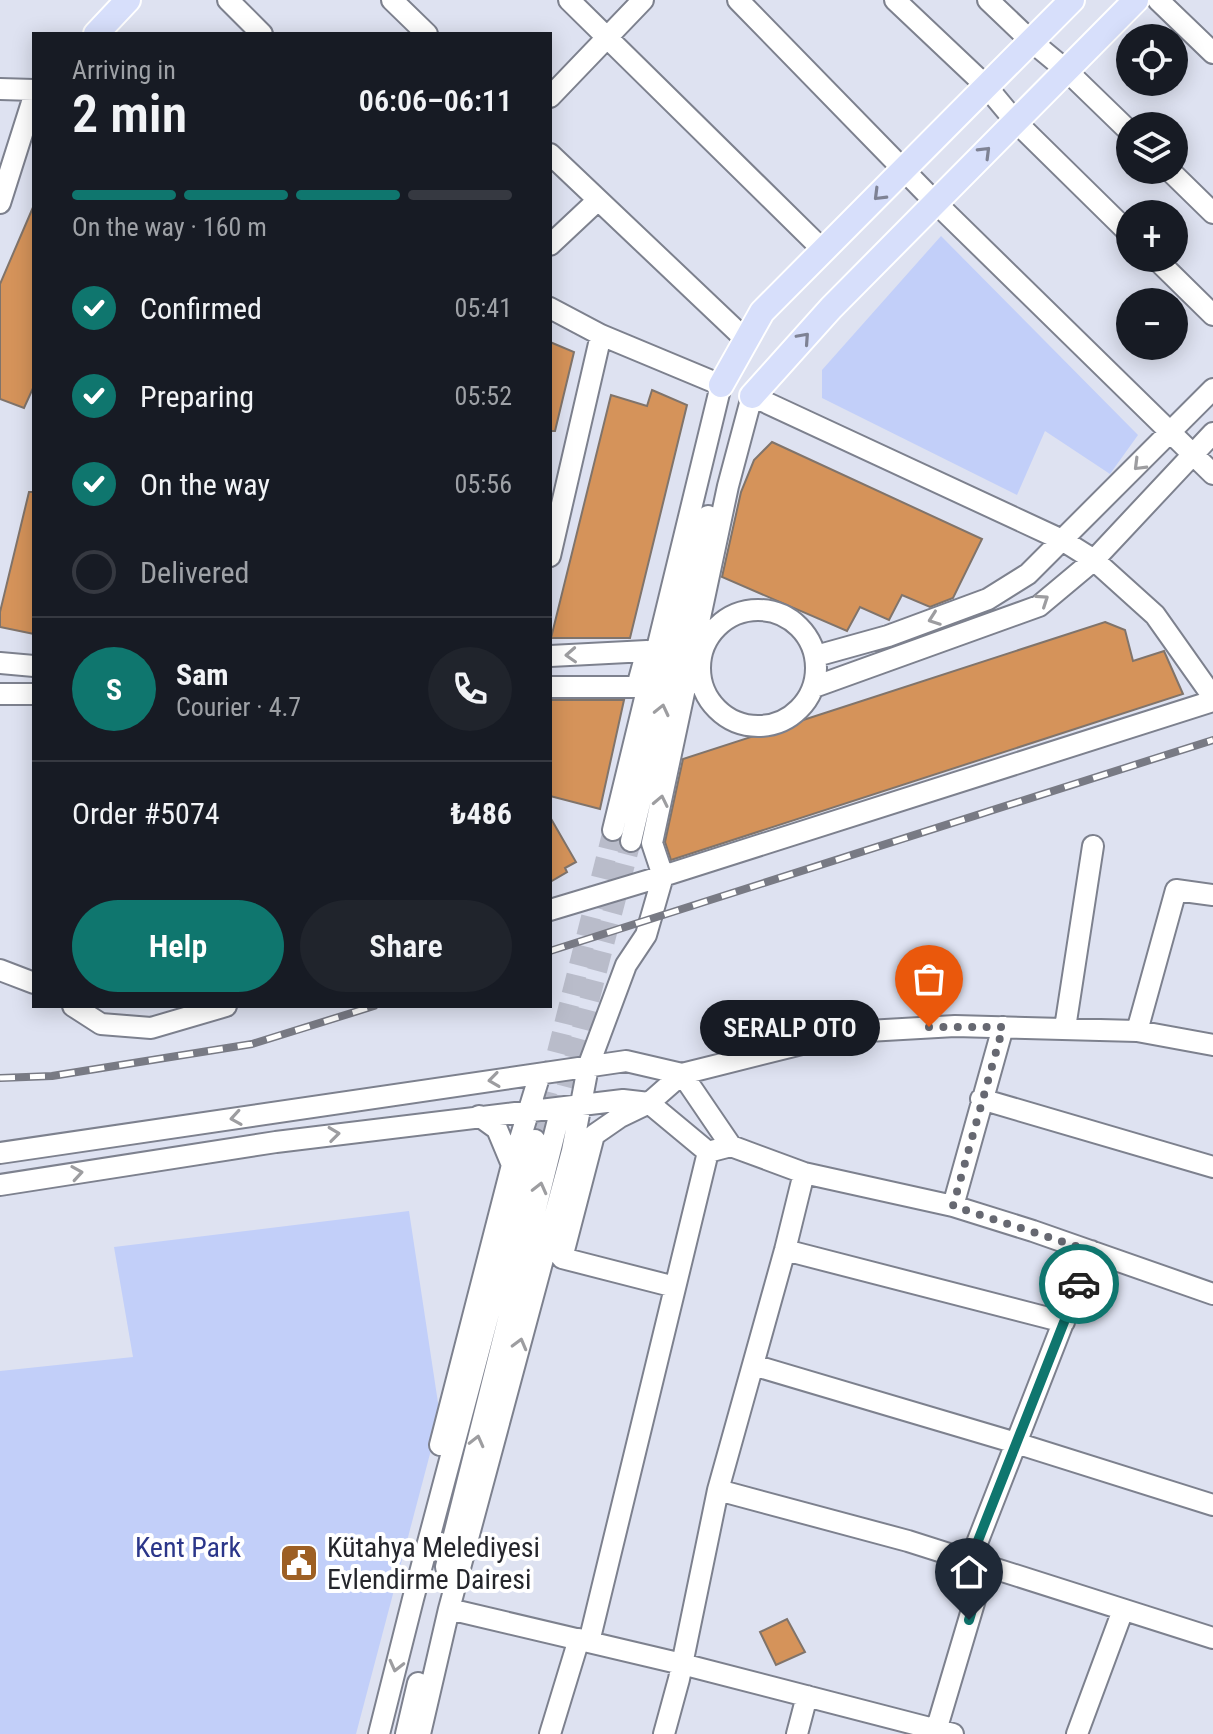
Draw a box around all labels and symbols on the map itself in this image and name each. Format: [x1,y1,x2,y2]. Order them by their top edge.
one-way arrow [976,147,990,161]
one-way arrow [874,185,888,200]
one-way arrow [795,333,809,348]
one-way arrow [1133,456,1148,470]
one-way arrow [1035,595,1049,610]
one-way arrow [928,609,942,626]
one-way arrow [564,646,577,663]
one-way arrow [652,704,669,718]
one-way arrow [652,795,669,808]
pin [895,945,963,1027]
callout: SERALP OTO [701,999,881,1055]
one-way arrow [487,1071,501,1088]
one-way arrow [230,1108,243,1125]
one-way arrow [327,1126,341,1143]
one-way arrow [70,1165,84,1182]
one-way arrow [530,1182,547,1196]
courier [1039,1244,1119,1324]
one-way arrow [511,1337,527,1351]
one-way arrow [468,1434,485,1448]
park label: Kent Park [135,1531,242,1564]
place label: Kütahya Melediyesi Evlendirme Dairesi [327,1531,540,1596]
pin [935,1538,1003,1620]
public building icon: Kütahya Melediyesi Evlendirme Dairesi [278,1542,320,1584]
one-way arrow [388,1659,405,1673]

